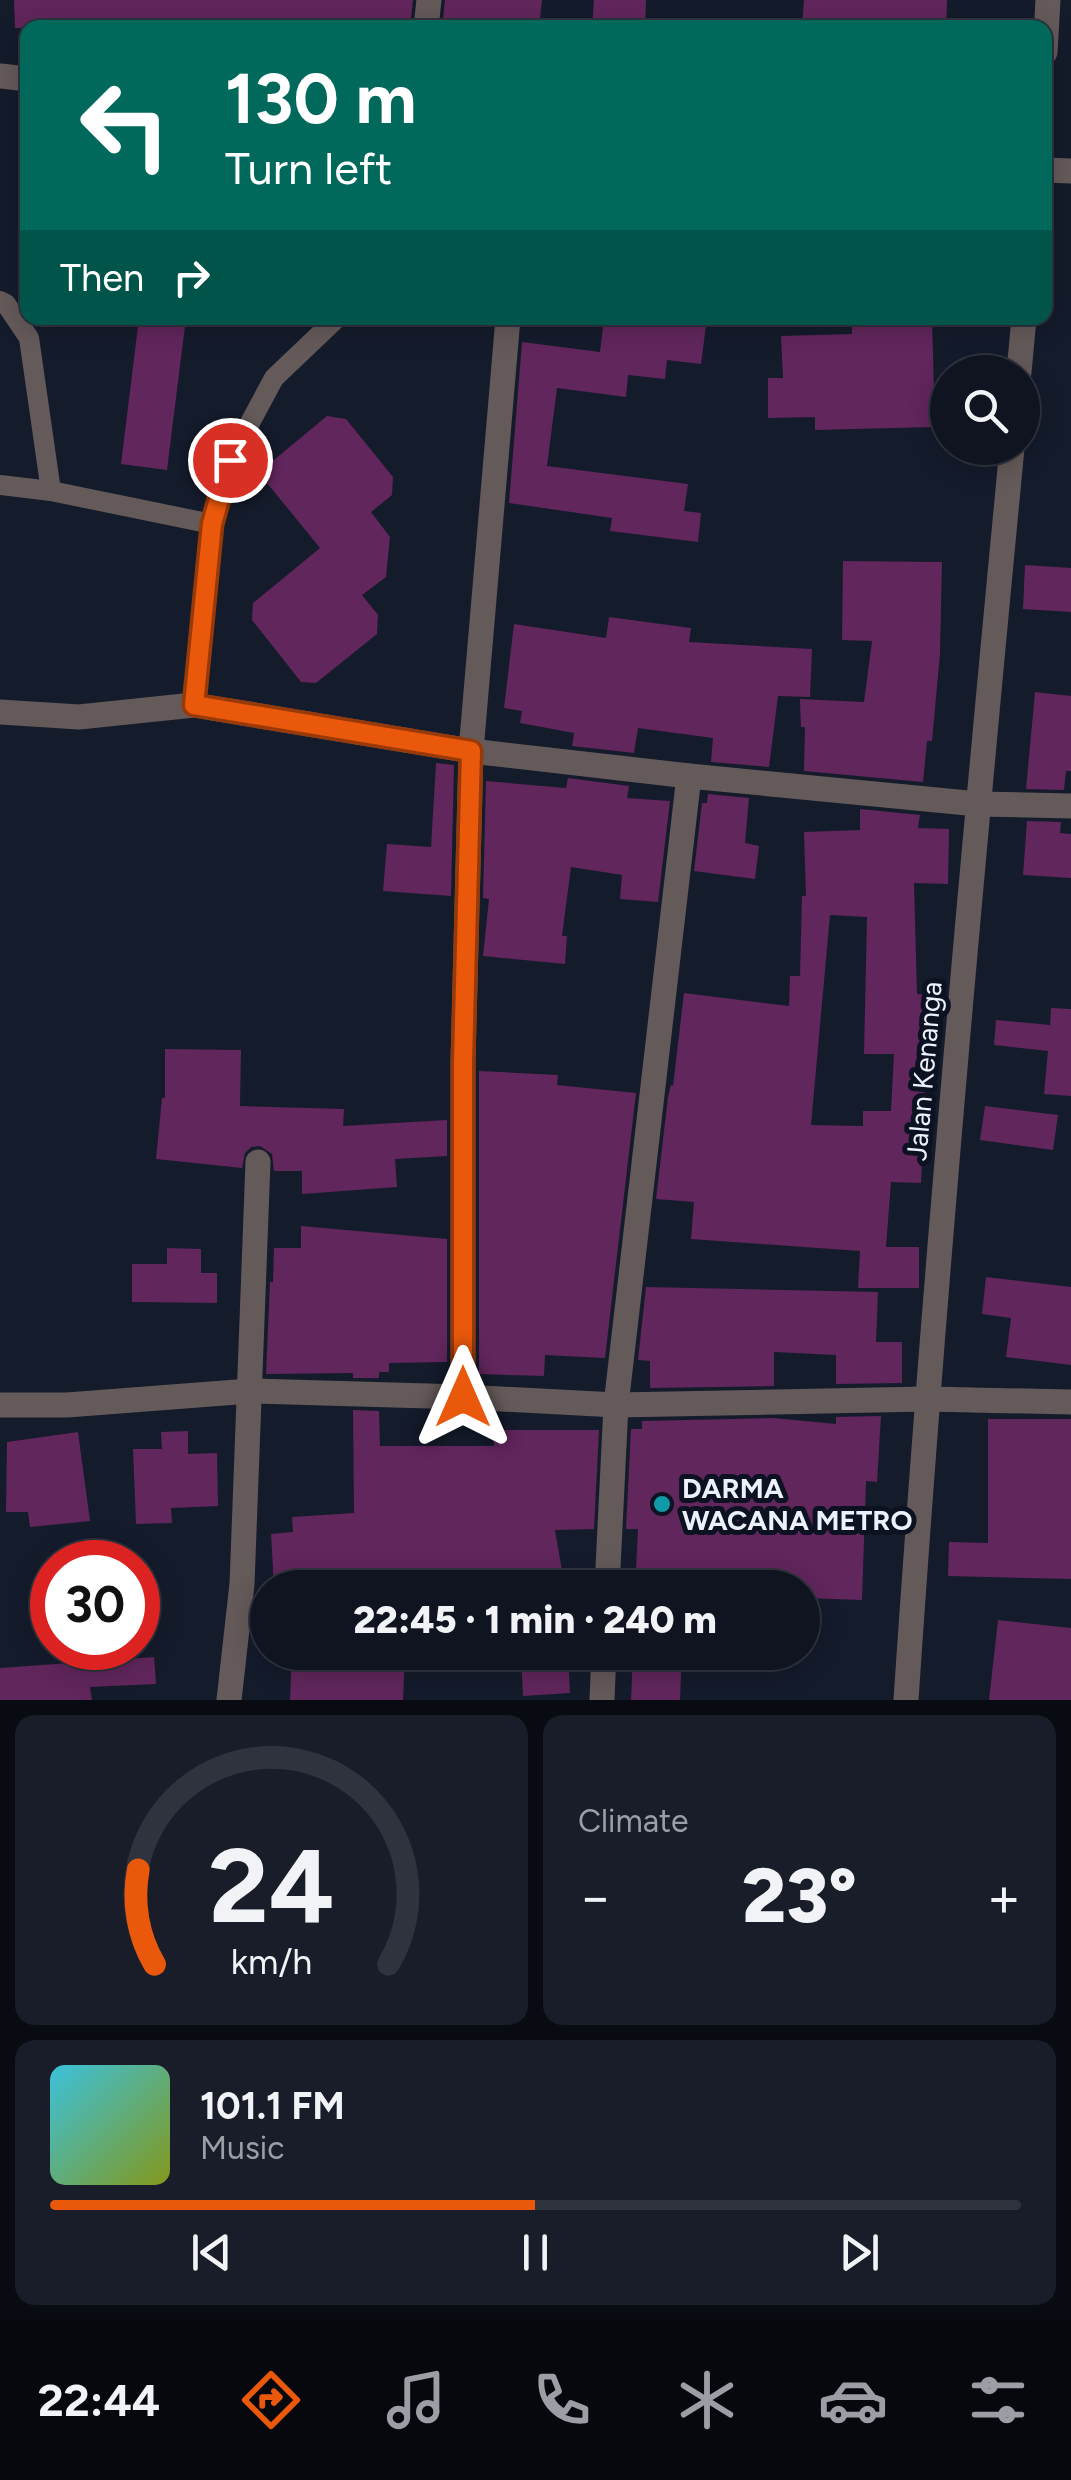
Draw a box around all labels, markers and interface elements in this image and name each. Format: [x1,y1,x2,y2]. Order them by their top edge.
text: 130 m [225,56,417,141]
icon: left [60,60,190,190]
text: Turn left [225,141,392,195]
icon: right [164,250,219,305]
text: Then [60,255,144,301]
map controls [930,355,1040,465]
button: search [930,355,1040,465]
pin [188,418,273,503]
icon: arrive [203,433,258,488]
street label: Jalan Kenanga [899,980,949,1162]
position arrow [411,1345,515,1449]
place label: DARMA WACANA METRO [682,1471,912,1537]
marker: DARMA WACANA METRO [651,1493,673,1515]
speed limit sign: 30 [30,1540,160,1670]
text: 22:45 · 1 min · 240 m [353,1597,717,1643]
text: Climate [578,1802,689,1840]
text: 24 [208,1823,335,1948]
text: 23° [742,1851,857,1941]
text: − [578,1864,612,1930]
text: + [987,1864,1021,1930]
text: km/h [231,1940,312,1983]
text: 101.1 FM [200,2083,345,2129]
text: Music [200,2129,285,2167]
icon: previous [184,2225,239,2280]
icon: pause [508,2225,563,2280]
icon: next [832,2225,887,2280]
icon: directions [236,2365,306,2435]
icon: music [381,2365,451,2435]
icon: phone [527,2365,597,2435]
icon: climate [672,2365,742,2435]
icon: car [818,2365,888,2435]
icon: filters [963,2365,1033,2435]
text: 22:44 [38,2373,160,2427]

